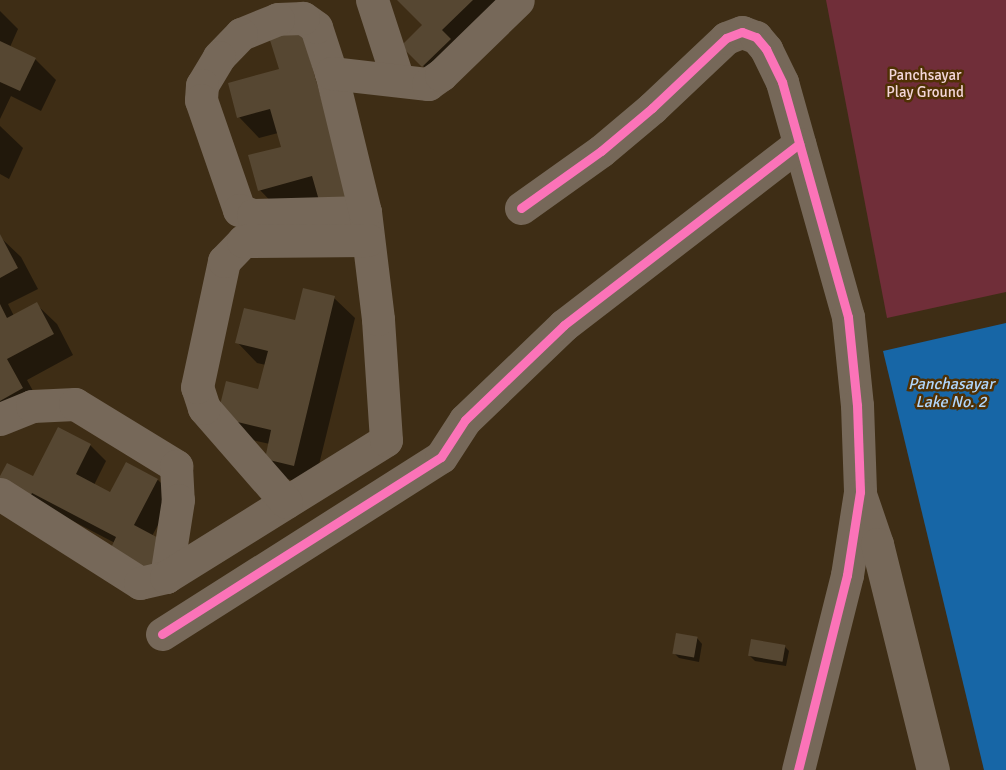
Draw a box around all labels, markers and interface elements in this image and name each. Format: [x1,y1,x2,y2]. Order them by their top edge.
park label: Panchsayar Play Ground [886,66,964,101]
water label: Panchasayar Lake No. 2 [908,374,994,412]

